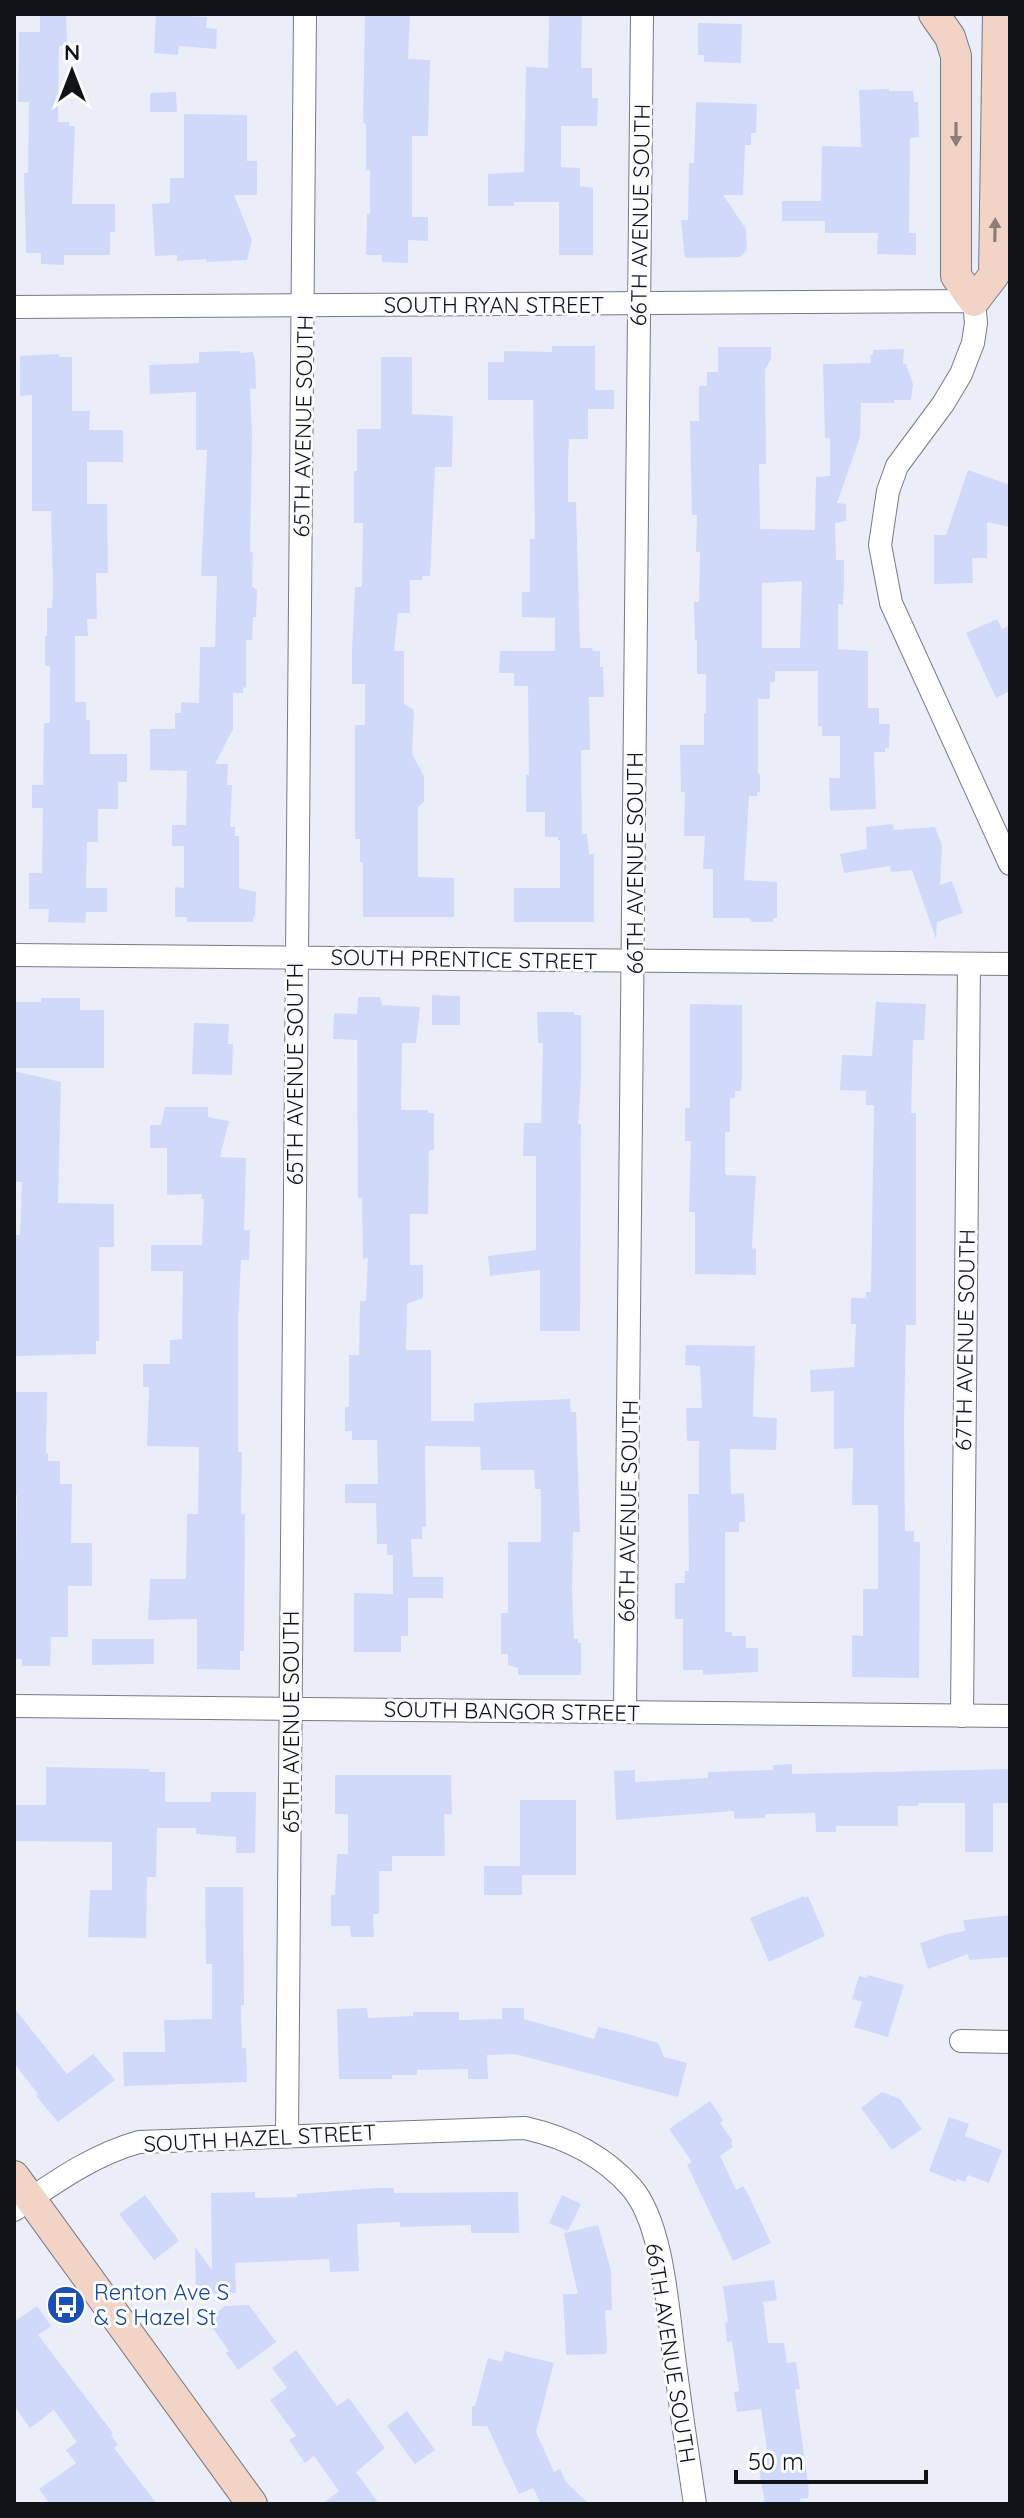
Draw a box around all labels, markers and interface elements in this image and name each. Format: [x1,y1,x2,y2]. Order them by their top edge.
north arrow [32,32,112,112]
text: N [64,38,80,66]
street label: 66TH AVENUE SOUTH [624,104,656,326]
one-way arrow [950,122,962,147]
one-way arrow [989,217,1001,242]
street label: SOUTH RYAN STREET [384,291,604,319]
street label: 65TH AVENUE SOUTH [287,315,319,537]
street label: 66TH AVENUE SOUTH [621,752,649,974]
street label: SOUTH PRENTICE STREET [330,943,598,975]
street label: 65TH AVENUE SOUTH [281,963,309,1185]
street label: 67TH AVENUE SOUTH [949,1229,981,1451]
street label: 66TH AVENUE SOUTH [612,1400,644,1622]
street label: 65TH AVENUE SOUTH [277,1611,305,1833]
street label: SOUTH BANGOR STREET [384,1695,640,1727]
street label: SOUTH HAZEL STREET [143,2118,377,2158]
street label: 66TH AVENUE SOUTH [640,2241,702,2465]
place label: Renton Ave S & S Hazel St [94,2278,229,2331]
bus stop icon: Renton Ave S & S Hazel St [45,2284,87,2326]
scale bar [736,2434,926,2484]
text: 50 m [748,2446,804,2476]

